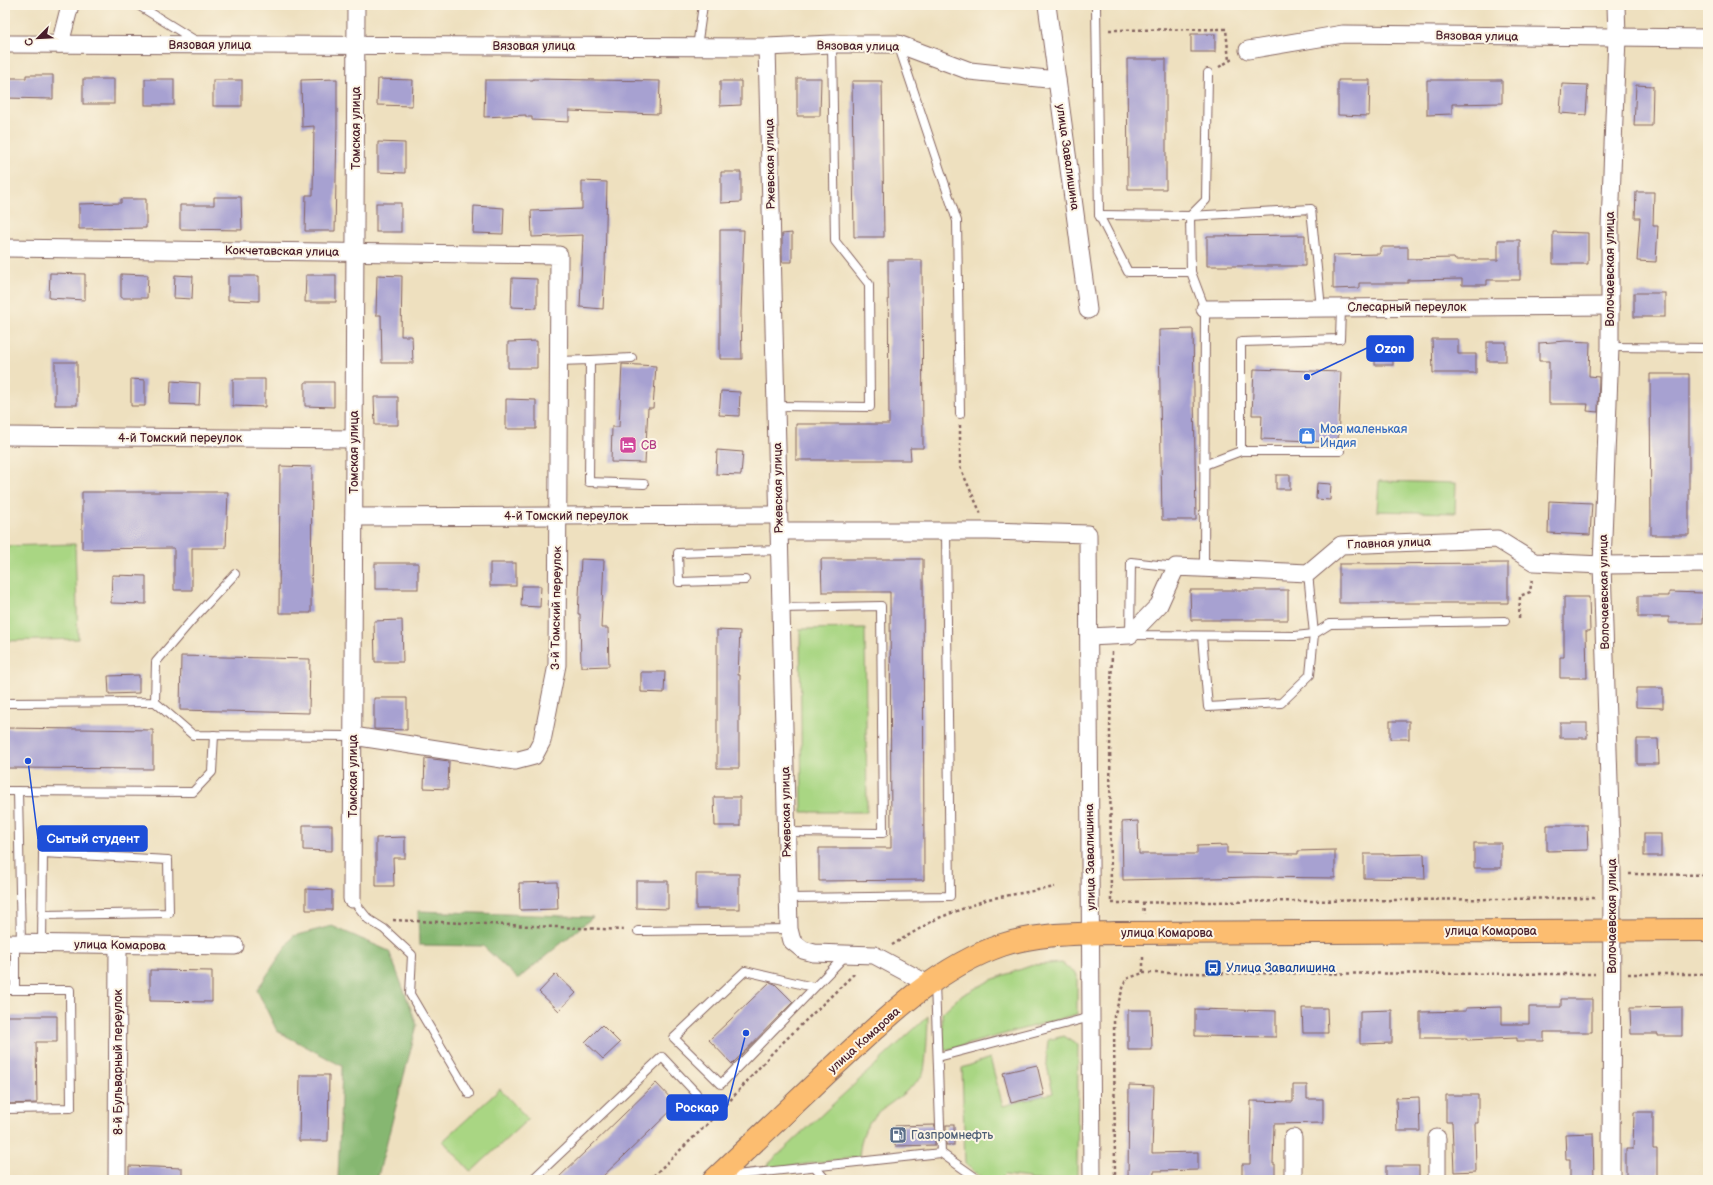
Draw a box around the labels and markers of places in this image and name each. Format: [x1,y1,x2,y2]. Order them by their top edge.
callout: Ozon [1367,336,1413,361]
place label: Моя маленькая Индия [1320,422,1408,451]
shop icon: Моя маленькая Индия [1297,426,1317,446]
hotel icon: СВ [618,435,638,455]
place label: СВ [641,438,657,453]
callout: Сытый студент [38,826,147,851]
bus stop icon: Улица Завалишина [1203,958,1223,978]
place label: Улица Завалишина [1226,961,1336,976]
callout: Роскар [667,1095,727,1120]
fuel station icon: Газпромнефть [888,1125,908,1145]
place label: Газпромнефть [911,1128,993,1143]

